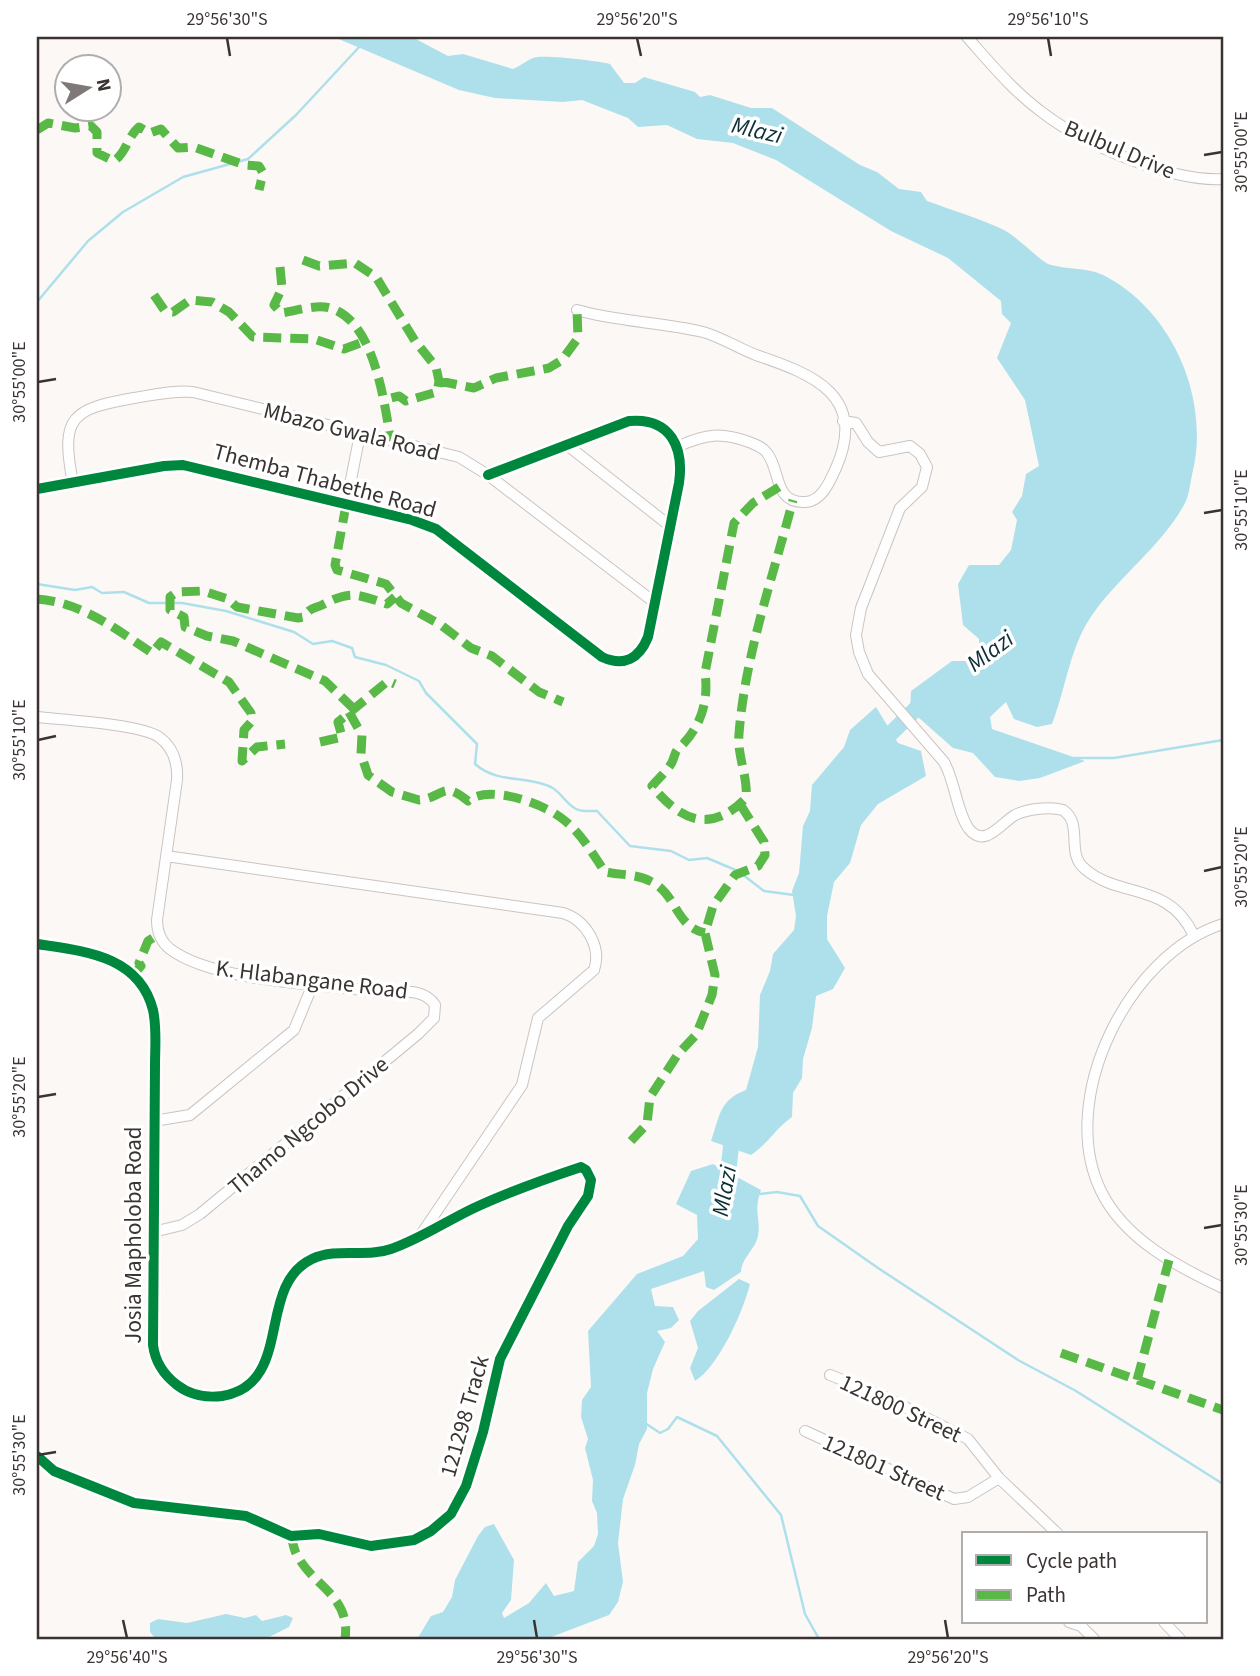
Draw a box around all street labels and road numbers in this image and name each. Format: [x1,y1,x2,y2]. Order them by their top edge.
street label: Bulbul Drive [1059,111,1180,188]
street label: Mbazo Gwala Road [260,394,444,469]
street label: Themba Thabethe Road [210,435,440,526]
street label: K. Hlabangane Road [214,951,410,1008]
street label: Thamo Ngcobo Drive [221,1048,396,1203]
street label: Josia Mapholoba Road [117,1126,150,1344]
street label: 121298 Track [431,1351,498,1481]
street label: 121800 Street [835,1366,967,1451]
street label: 121801 Street [817,1426,950,1509]

